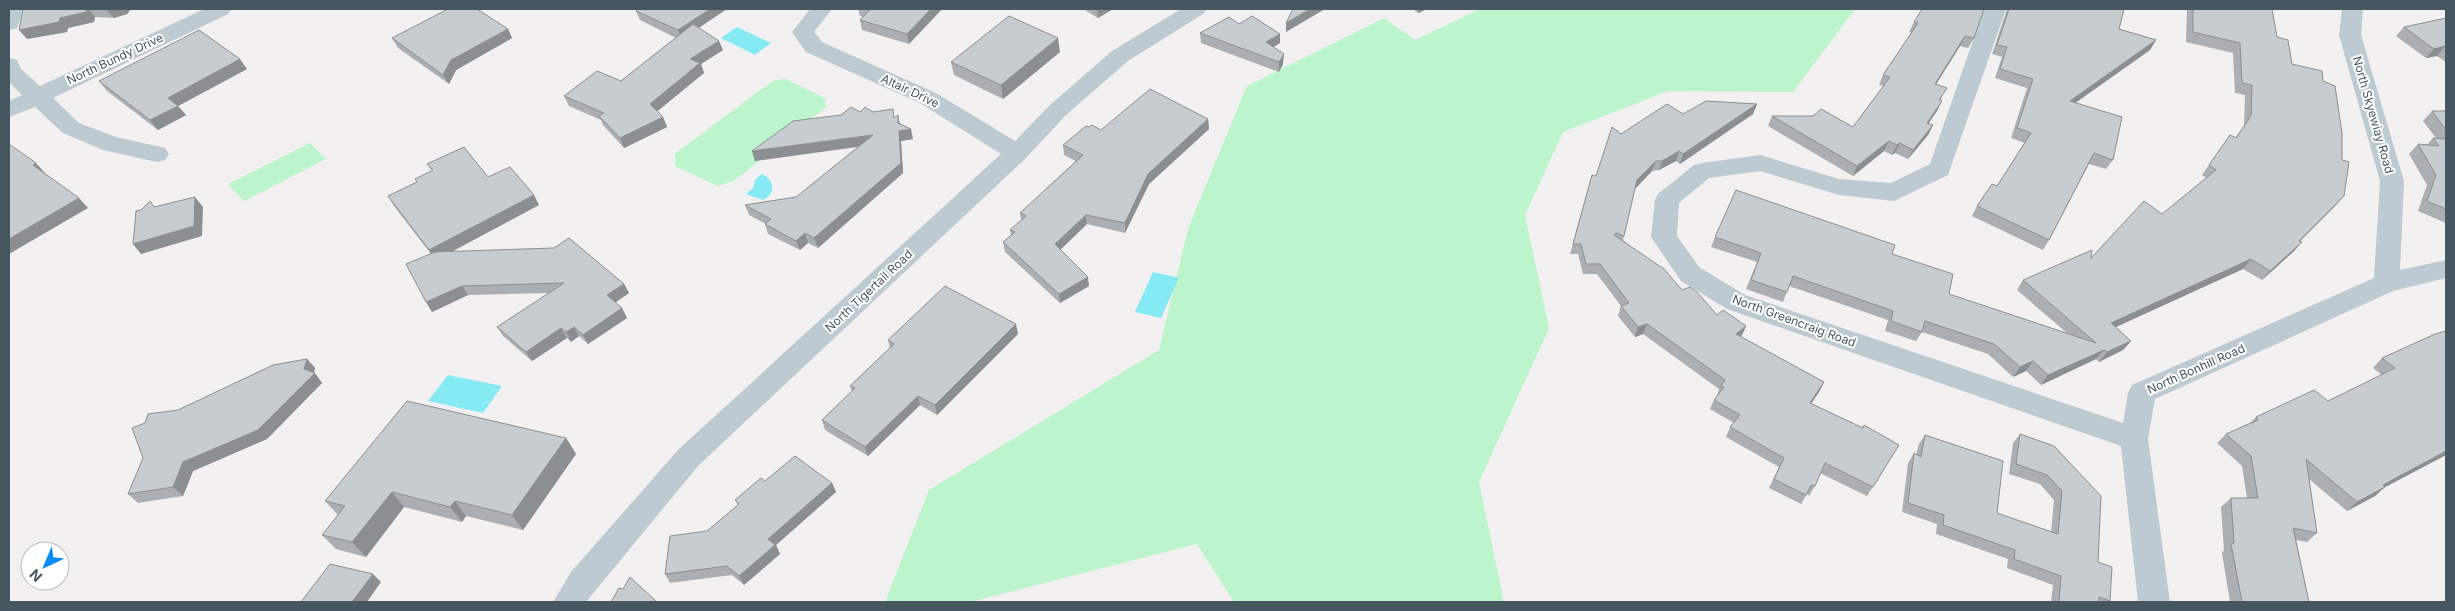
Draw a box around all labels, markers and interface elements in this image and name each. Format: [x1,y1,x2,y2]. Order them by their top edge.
street label: North Bundy Drive [64,30,165,87]
street label: North Skyewiay Road [2350,55,2397,175]
street label: Altair Drive [879,71,942,111]
street label: North Tigertail Road [822,246,915,335]
street label: North Greencraig Road [1730,291,1858,350]
street label: North Bonhill Road [2145,340,2247,397]
north arrow [20,541,70,591]
text: N [26,566,45,586]

